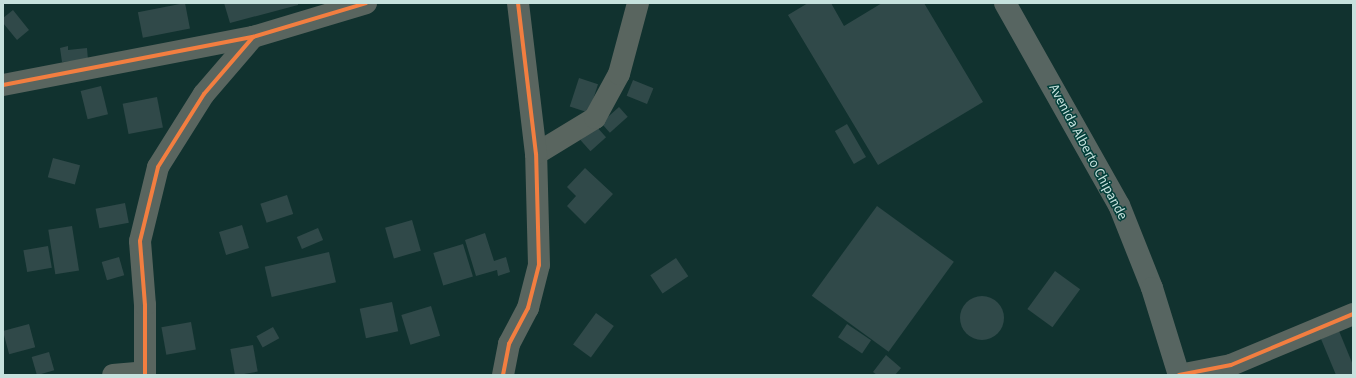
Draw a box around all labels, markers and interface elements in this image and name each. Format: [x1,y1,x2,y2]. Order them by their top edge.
street label: Avenida Alberto Chipande [1045,81,1131,223]

